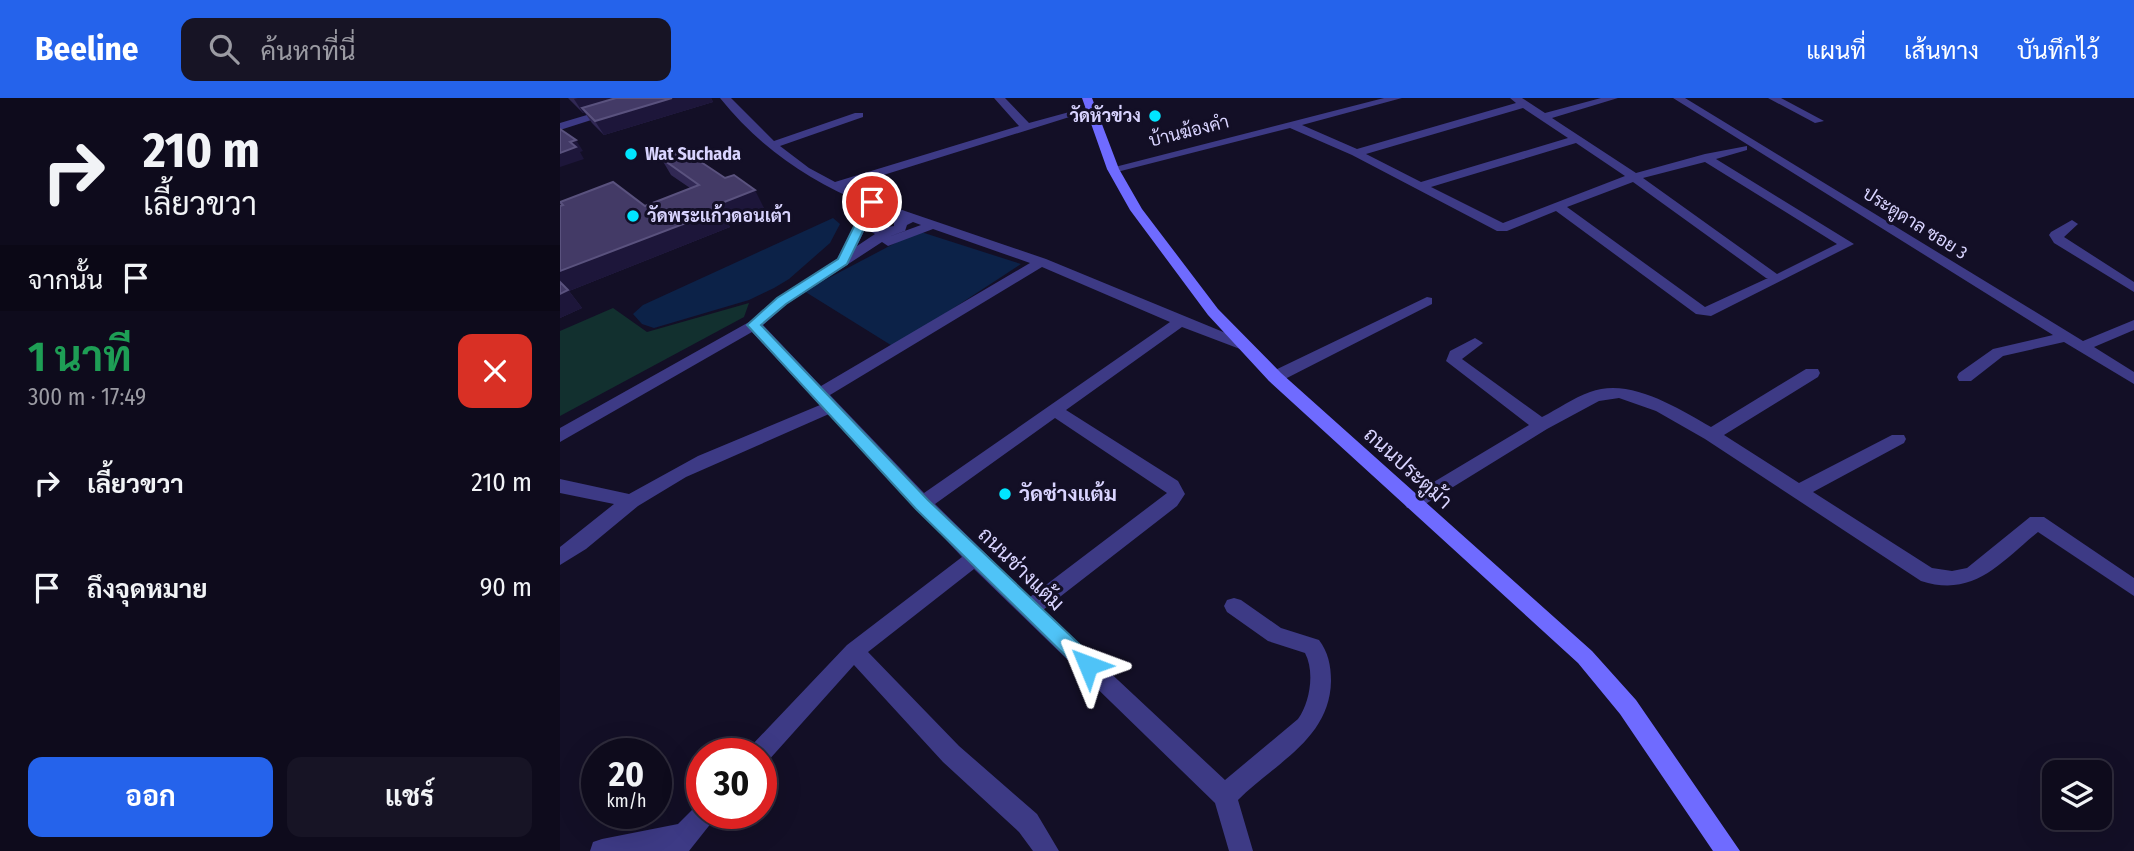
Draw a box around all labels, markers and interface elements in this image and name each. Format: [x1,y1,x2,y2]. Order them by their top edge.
search box [181,18,671,81]
text: Beeline [35,29,139,69]
icon: search [205,30,243,68]
text: ค้นหาที่นี่ [261,36,356,67]
text: แผนที่ [1806,37,1866,65]
text: เส้นทาง [1904,37,1979,65]
text: บันทึกไว้ [2017,37,2099,65]
place label: วัดหัวข่วง [1069,104,1141,127]
marker: วัดหัวข่วง [1147,108,1163,124]
street label: บ้านฆ้องคำ [1146,109,1231,152]
text: 210 m [143,121,260,180]
icon: right [28,126,119,217]
place label: Wat Suchada [645,143,741,165]
marker: Wat Suchada [623,146,639,162]
pin [842,172,902,232]
street label: ประตูดาล ซอย 3 [1857,182,1971,266]
icon: arrive [853,183,891,221]
text: เลี้ยวขวา [143,185,257,223]
place label: วัดพระแก้วดอนเต้า [647,204,791,227]
marker: วัดพระแก้วดอนเต้า [625,208,641,224]
icon: arrive [117,259,155,297]
text: จากนั้น [28,265,103,296]
text: 1 นาที [28,332,132,382]
button: close [458,334,532,408]
text: 300 m · 17:49 [28,383,146,411]
street label: ถนนประตูม้า [1357,422,1458,516]
icon: right [28,464,66,502]
text: 210 m [471,467,532,498]
text: เลี้ยวขวา [87,469,184,500]
place label: วัดช่างแต้ม [1019,481,1117,507]
marker: วัดช่างแต้ม [997,486,1013,502]
street label: ถนนช่างแต้ม [973,522,1069,616]
icon: arrive [28,569,66,607]
text: 90 m [480,572,532,603]
text: ถึงจุดหมาย [87,574,208,605]
position arrow [1051,628,1125,702]
speed limit sign: 30 [686,738,777,829]
text: 20 [609,753,644,795]
button: ออก [28,757,273,837]
button: แชร์ [287,757,532,837]
map controls [2042,760,2112,830]
button: layers [2042,760,2112,830]
text: km/h [606,790,647,812]

